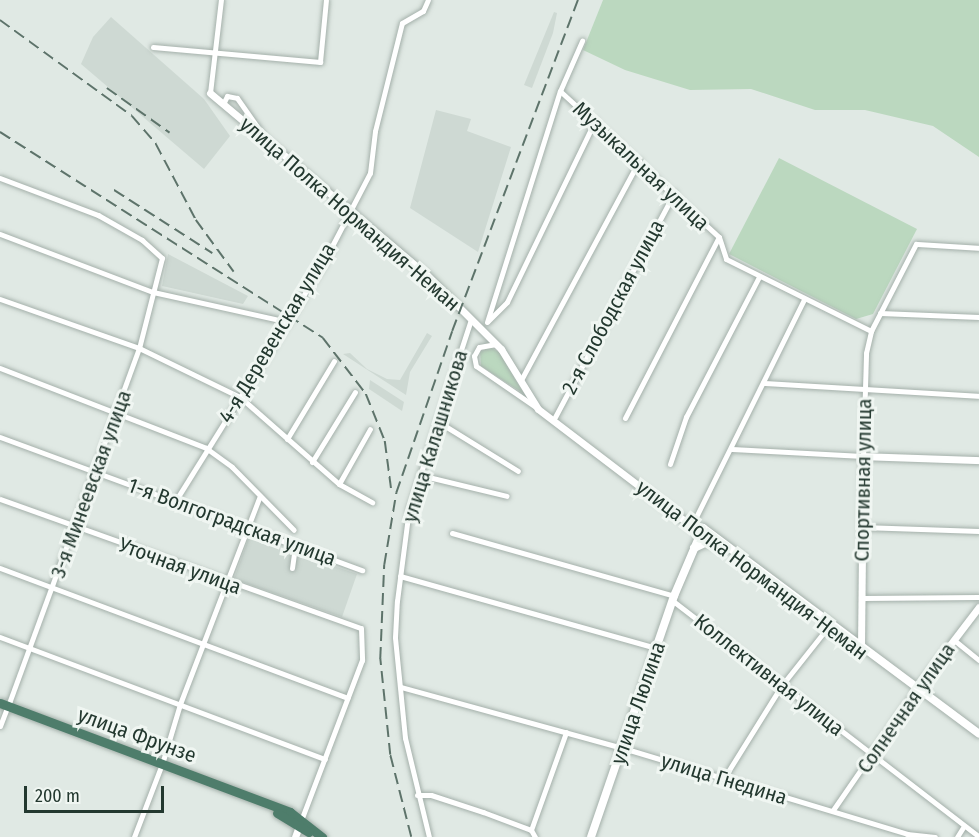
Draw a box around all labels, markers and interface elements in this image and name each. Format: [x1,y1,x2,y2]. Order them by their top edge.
street label: Музыкальная улица [568,96,714,236]
street label: улица Полка Нормандия-Неман [235,112,465,316]
street label: 2-я Слободская улица [556,216,670,398]
street label: 4-я Деревенская улица [213,238,341,428]
street label: улица Калашникова [397,347,473,525]
street label: 3-я Минеевская улица [45,387,137,581]
street label: Спортивная улица [849,398,877,562]
street label: 1-я Волгоградская улица [125,473,339,571]
street label: улица Полка Нормандия-Неман [631,475,873,665]
street label: Уточная улица [115,532,245,600]
street label: Коллективная улица [689,609,849,741]
street label: улица Люлина [605,638,671,768]
street label: Солнечная улица [852,638,960,778]
street label: улица Фрунзе [74,702,200,768]
street label: улица Гнедина [658,748,790,810]
scale bar [27,774,166,812]
text: 200 m [35,785,80,807]

